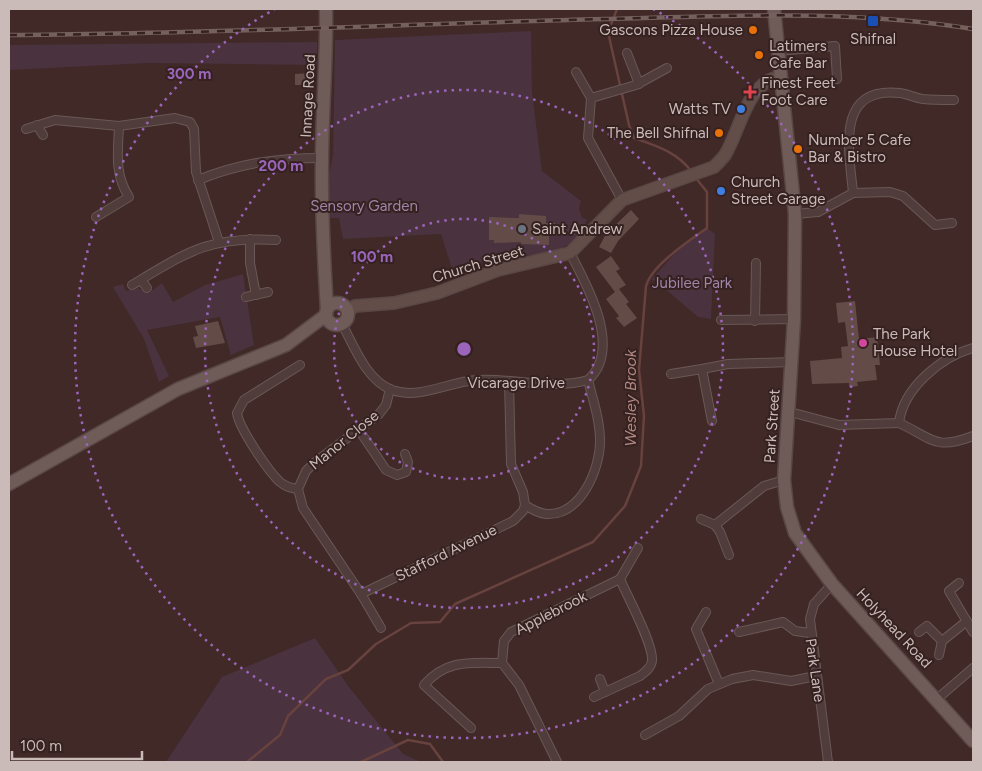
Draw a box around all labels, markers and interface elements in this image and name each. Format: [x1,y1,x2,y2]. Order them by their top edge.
marker: Shifnal [866,14,880,28]
place label: Gascons Pizza House [599,21,743,39]
marker: Gascons Pizza House [747,24,759,36]
place label: Shifnal [850,30,896,48]
place label: Latimers Cafe Bar [769,37,827,72]
marker: Latimers Cafe Bar [753,49,765,61]
street label: Innage Road [297,54,319,138]
text: 300 m [167,65,211,83]
place label: Finest Feet Foot Care [761,74,836,109]
marker: Finest Feet Foot Care [743,85,757,99]
place label: Watts TV [669,100,732,118]
marker: Watts TV [735,103,747,115]
place label: The Bell Shifnal [607,124,709,142]
marker: The Bell Shifnal [713,127,725,139]
place label: Number 5 Cafe Bar & Bistro [808,131,911,166]
marker: Number 5 Cafe Bar & Bistro [792,143,804,155]
text: 200 m [259,157,303,175]
place label: Church Street Garage [731,173,825,208]
marker: Church Street Garage [715,185,727,197]
park label: Sensory Garden [310,197,418,215]
place label: Saint Andrew [532,220,622,238]
marker: Saint Andrew [516,223,528,235]
street label: Church Street [430,241,526,286]
text: 100 m [351,248,393,266]
park label: Jubilee Park [652,274,733,292]
place label: The Park House Hotel [873,325,957,360]
marker: The Park House Hotel [857,337,869,349]
centre of rings [455,340,473,358]
water label: Wesley Brook [621,348,640,447]
street label: Vicarage Drive [467,374,565,392]
street label: Park Street [760,388,784,464]
street label: Manor Close [306,407,382,473]
street label: Stafford Avenue [392,521,500,585]
street label: Holyhead Road [852,584,936,672]
street label: Applebrook [512,587,590,639]
street label: Park Lane [802,637,828,703]
scale bar [12,728,142,760]
text: 100 m [20,737,62,755]

